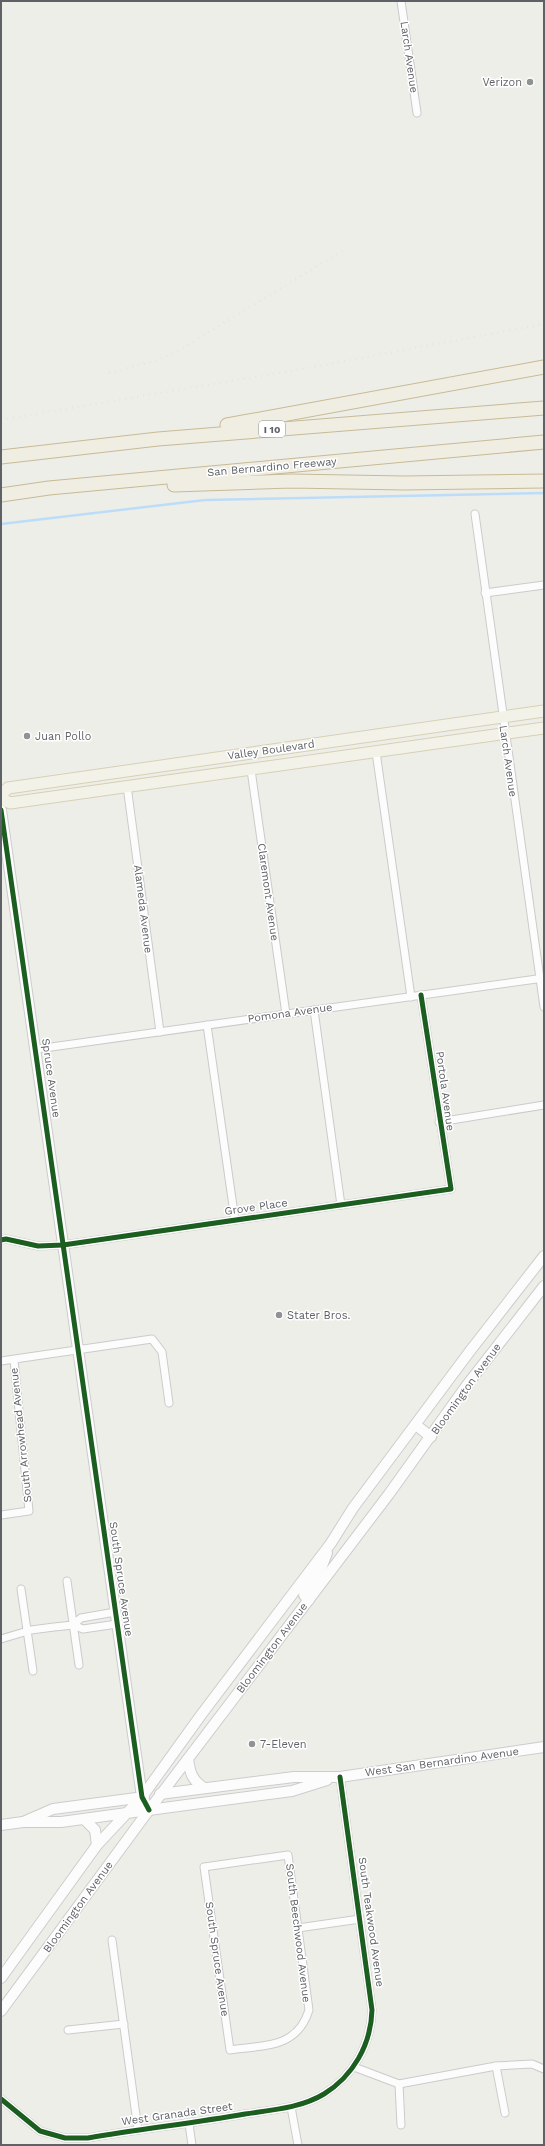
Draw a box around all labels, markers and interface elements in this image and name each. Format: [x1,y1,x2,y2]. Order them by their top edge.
street label: Larch Avenue [398,20,420,94]
place label: Verizon [482,76,522,89]
marker: Verizon [525,77,535,87]
road number: I 10 [259,421,285,437]
street label: San Bernardino Freeway [207,455,338,479]
street label: Larch Avenue [497,724,519,798]
place label: Juan Pollo [35,730,91,743]
marker: Juan Pollo [22,731,32,741]
street label: Valley Boulevard [227,737,315,763]
street label: Claremont Avenue [255,842,281,942]
street label: Alameda Avenue [131,864,155,954]
street label: Pomona Avenue [247,1001,333,1025]
street label: Spruce Avenue [39,1038,63,1118]
street label: Portola Avenue [433,1050,457,1132]
street label: Grove Place [224,1196,288,1218]
place label: Stater Bros. [287,1309,350,1322]
marker: Stater Bros. [274,1310,284,1320]
street label: Bloomington Avenue [428,1341,504,1437]
street label: South Arrowhead Avenue [7,1367,35,1503]
street label: South Spruce Avenue [107,1521,135,1637]
street label: Bloomington Avenue [234,1600,310,1696]
place label: 7-Eleven [260,1738,307,1751]
marker: 7-Eleven [247,1739,257,1749]
street label: West San Bernardino Avenue [364,1745,520,1779]
street label: South Teakwood Avenue [355,1856,387,1988]
street label: Bloomington Avenue [40,1859,116,1955]
street label: South Beechwood Avenue [283,1863,313,2003]
street label: South Spruce Avenue [203,1901,231,2017]
street label: West Granada Street [121,2100,234,2128]

